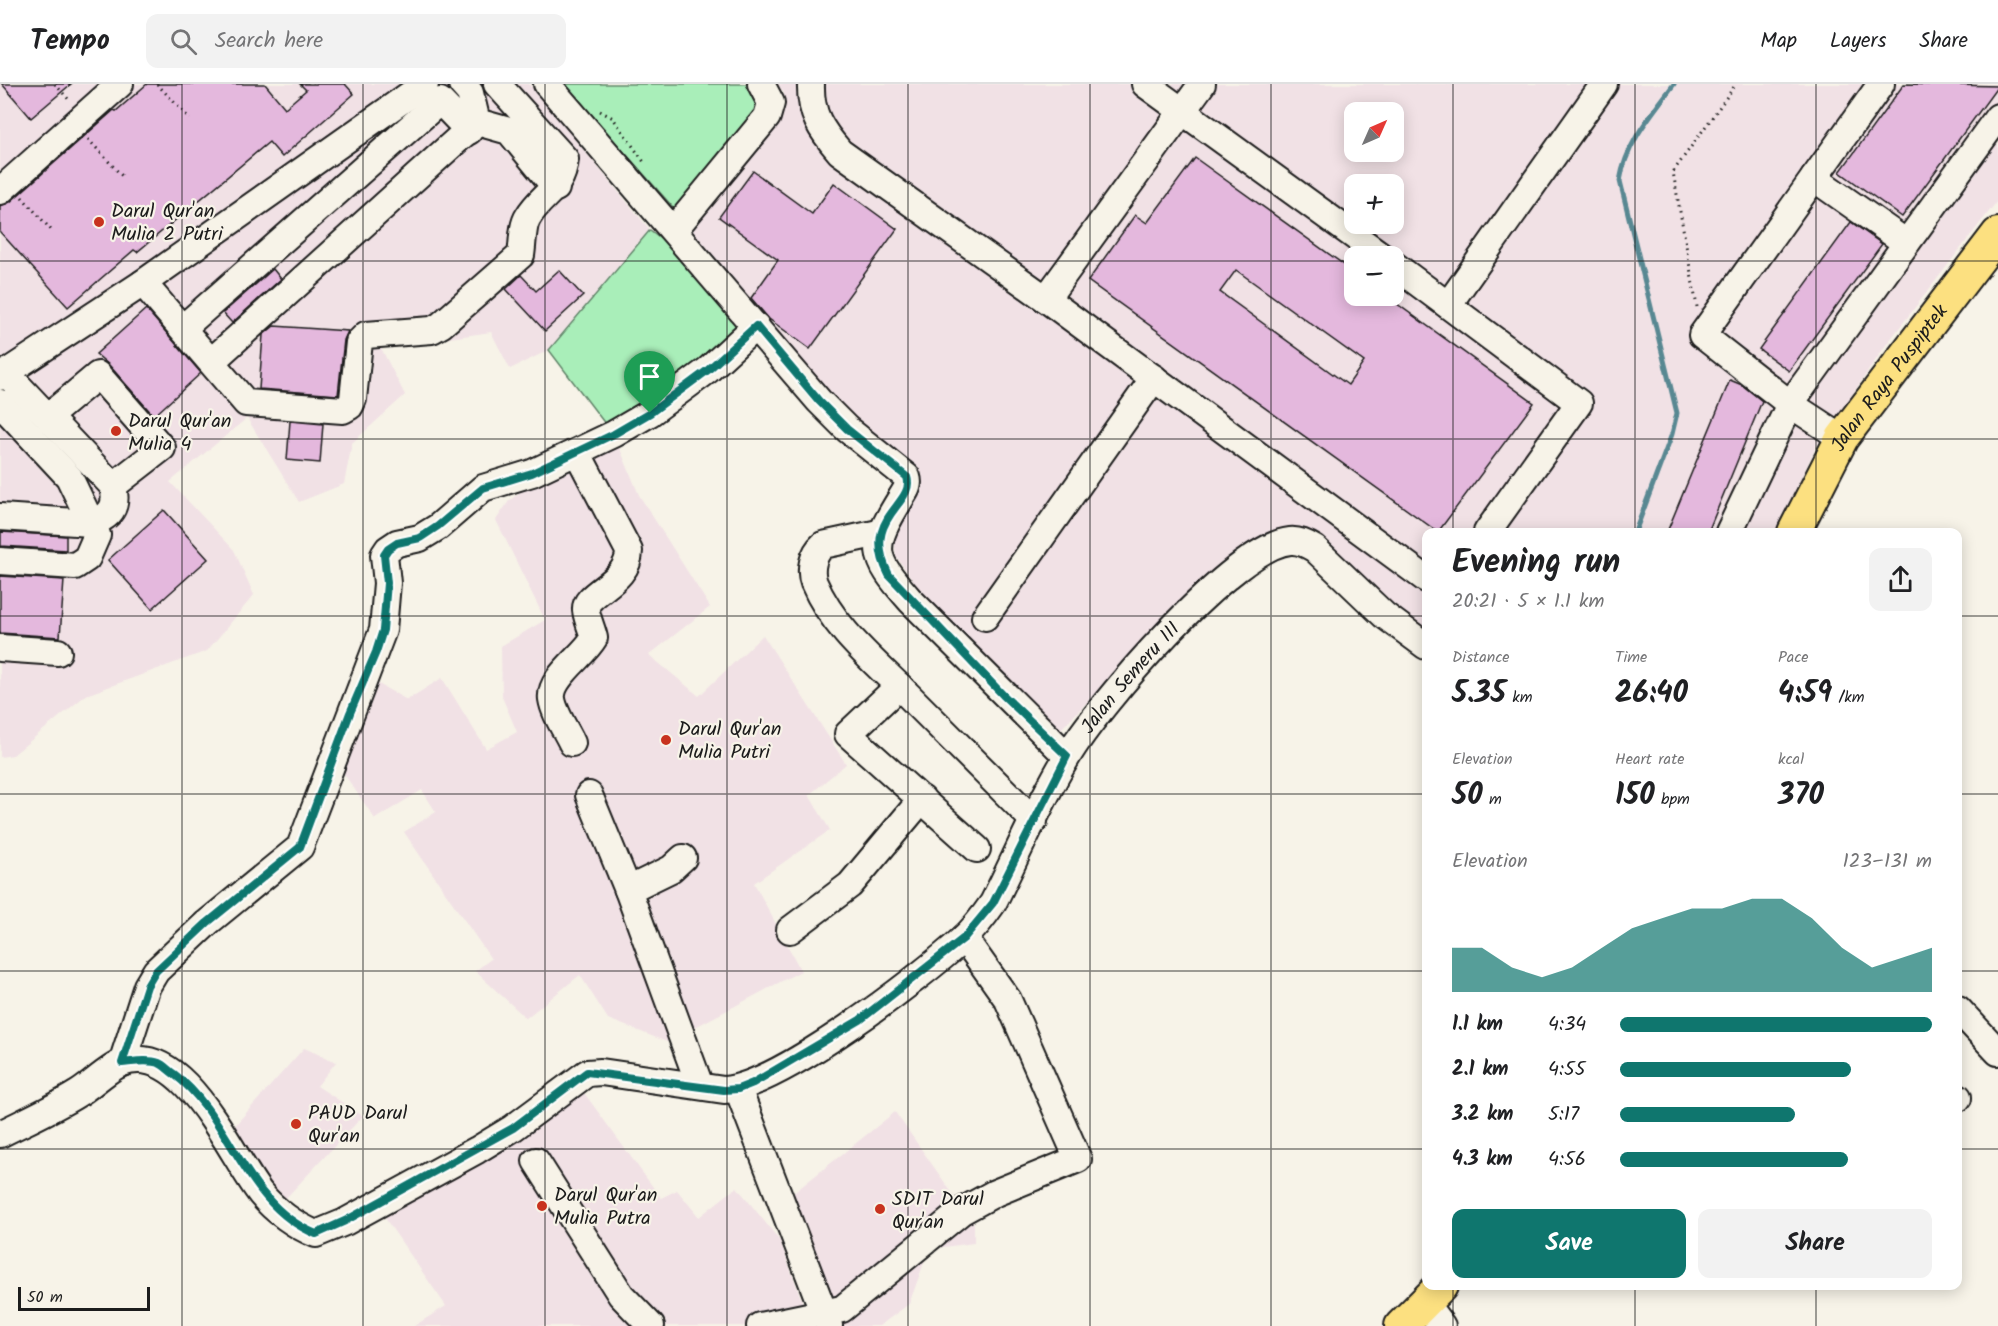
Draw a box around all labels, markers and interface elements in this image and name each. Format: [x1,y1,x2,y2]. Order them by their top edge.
search box [146,14,566,68]
text: Tempo [30,19,110,64]
text: Search here [215,24,323,59]
icon: search [167,25,200,58]
text: Map [1760,25,1797,58]
text: Layers [1830,25,1886,58]
text: Share [1919,25,1968,58]
north arrow [1344,102,1404,162]
map controls [1344,102,1404,306]
button: + [1344,174,1404,234]
place label: Darul Qur'an Mulia 2 Putri [111,196,224,251]
marker: Darul Qur'an Mulia 2 Putri [92,215,106,229]
button: − [1344,246,1404,306]
street label: Jalan Raya Puspiptek [1824,297,1957,458]
pin [624,351,675,413]
icon: arrive [633,360,666,393]
place label: Darul Qur'an Mulia 4 [128,406,231,461]
marker: Darul Qur'an Mulia 4 [109,424,123,438]
text: Evening run [1452,537,1620,590]
button: share [1869,548,1932,611]
text: 20:21 · 5 × 1.1 km [1452,586,1604,618]
street label: Jalan Semeru III [1074,615,1189,741]
text: Distance [1452,645,1510,670]
text: Time [1615,645,1647,670]
text: Pace [1778,645,1809,670]
text: 5.35 [1452,670,1506,718]
text: 26:40 [1615,670,1688,718]
text: 4:59 [1778,670,1832,718]
text: km [1506,685,1533,710]
text: /km [1832,685,1864,710]
place label: Darul Qur'an Mulia Putri [678,714,781,769]
marker: Darul Qur'an Mulia Putri [659,733,673,747]
text: Elevation [1452,747,1513,772]
text: Heart rate [1615,747,1685,772]
text: kcal [1778,747,1804,772]
text: 50 [1452,772,1483,820]
text: 150 [1615,772,1655,820]
text: 370 [1778,772,1824,820]
text: m [1483,787,1502,812]
text: bpm [1655,787,1690,812]
text: Elevation [1452,846,1528,878]
text: 123–131 m [1843,846,1932,878]
text: 1.1 km [1452,1009,1503,1041]
text: 4:34 [1548,1009,1586,1041]
text: 2.1 km [1452,1054,1508,1086]
text: 4:55 [1548,1054,1585,1086]
place label: PAUD Darul Qur'an [308,1098,407,1153]
text: 3.2 km [1452,1099,1513,1131]
text: 5:17 [1548,1099,1579,1131]
marker: PAUD Darul Qur'an [289,1117,303,1131]
text: 4.3 km [1452,1144,1513,1176]
text: 4:56 [1548,1144,1586,1176]
place label: Darul Qur'an Mulia Putra [554,1180,657,1235]
place label: SDIT Darul Qur'an [892,1184,984,1239]
marker: Darul Qur'an Mulia Putra [535,1199,549,1213]
marker: SDIT Darul Qur'an [873,1202,887,1216]
button: Save [1452,1209,1686,1278]
button: Share [1698,1209,1932,1278]
scale bar [18,1284,150,1312]
text: 50 m [27,1285,63,1310]

